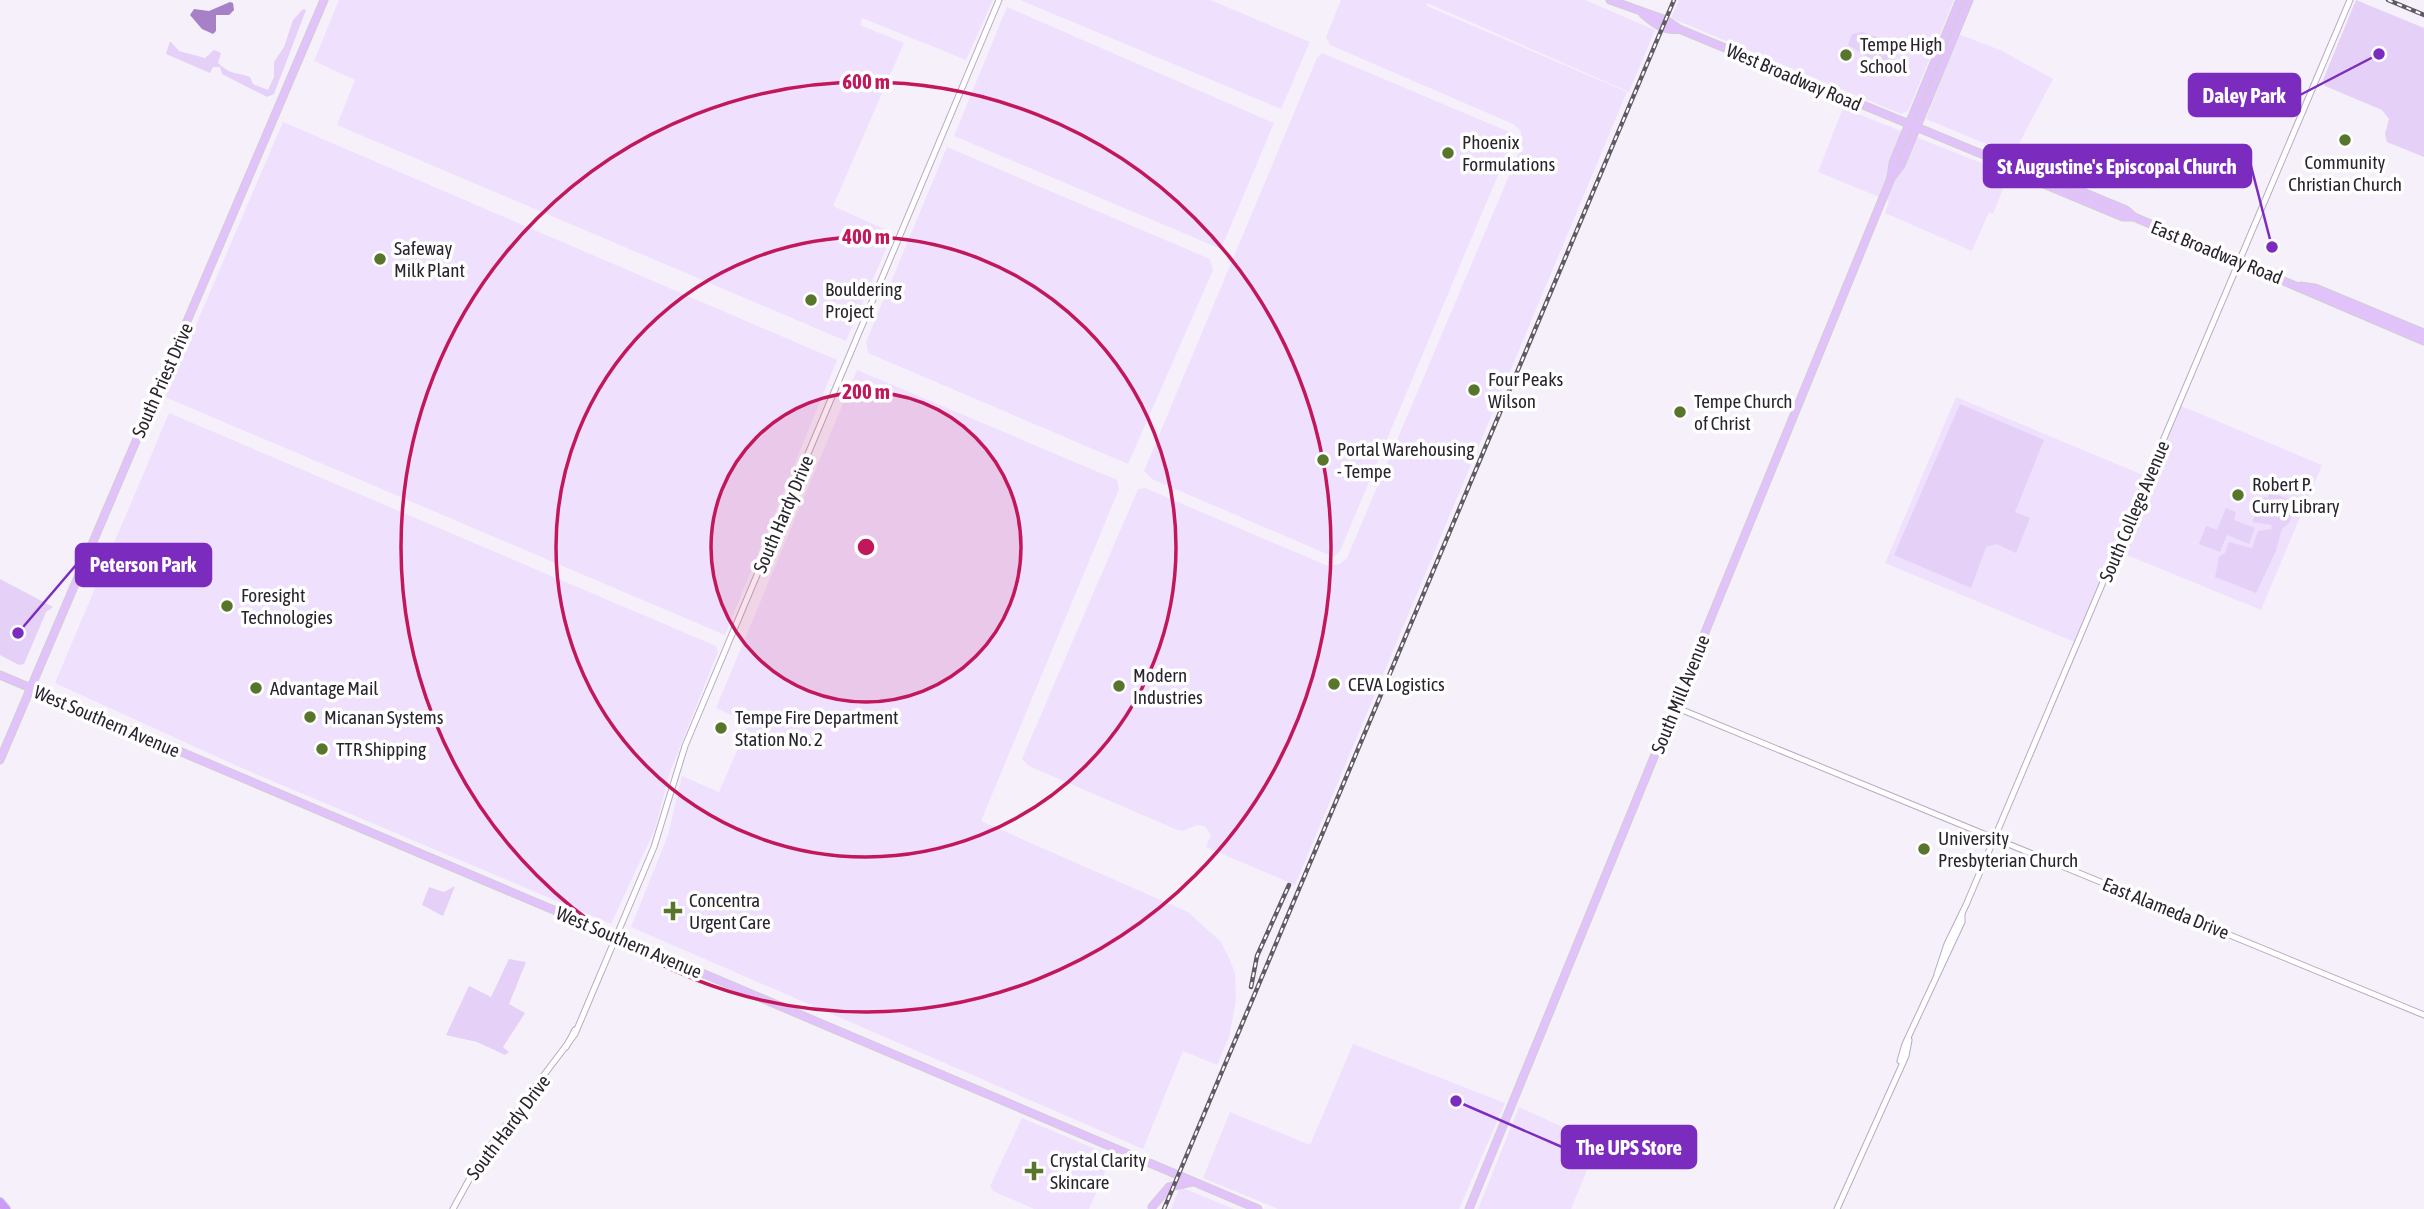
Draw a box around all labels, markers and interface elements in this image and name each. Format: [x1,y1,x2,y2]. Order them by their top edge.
place label: Tempe High School [1860,33,1943,77]
street label: West Broadway Road [1723,39,1865,115]
marker: Tempe High School [1838,47,1854,63]
text: 600 m [842,69,890,93]
callout: Daley Park [2189,74,2300,116]
text: Daley Park [2203,83,2286,107]
place label: Phoenix Formulations [1462,131,1556,175]
marker: Community Christian Church [2337,132,2353,148]
marker: Phoenix Formulations [1440,145,1456,161]
callout: St Augustine's Episcopal Church [1984,145,2251,187]
place label: Community Christian Church [2288,151,2402,195]
text: St Augustine's Episcopal Church [1997,154,2237,178]
street label: East Broadway Road [2148,216,2286,288]
text: 400 m [841,224,890,248]
place label: Safeway Milk Plant [394,237,465,281]
marker: Safeway Milk Plant [372,251,388,267]
place label: Bouldering Project [825,278,903,322]
marker: Bouldering Project [803,292,819,308]
street label: South Priest Drive [127,319,197,441]
place label: Four Peaks Wilson [1488,368,1564,412]
text: 200 m [842,379,890,403]
marker: Four Peaks Wilson [1466,382,1482,398]
place label: Tempe Church of Christ [1694,390,1793,434]
marker: Tempe Church of Christ [1672,404,1688,420]
street label: South College Avenue [2094,437,2174,585]
place label: Portal Warehousing - Tempe [1337,438,1475,482]
street label: South Hardy Drive [748,452,818,576]
marker: Portal Warehousing - Tempe [1315,452,1331,468]
place label: Robert P. Curry Library [2252,473,2340,517]
marker: Robert P. Curry Library [2230,487,2246,503]
centre of rings [854,535,878,559]
callout: Peterson Park [76,544,211,586]
text: Peterson Park [90,552,197,576]
place label: Foresight Technologies [241,584,333,628]
marker: Foresight Technologies [219,598,235,614]
street label: South Mill Avenue [1646,632,1714,756]
place label: Modern Industries [1133,664,1203,708]
place label: CEVA Logistics [1348,673,1445,695]
marker: CEVA Logistics [1326,676,1342,692]
place label: Advantage Mail [270,677,378,699]
marker: Modern Industries [1111,678,1127,694]
street label: West Southern Avenue [31,680,183,762]
marker: Advantage Mail [248,680,264,696]
place label: Micanan Systems [324,706,444,728]
place label: Tempe Fire Department Station No. 2 [735,706,899,750]
marker: Micanan Systems [302,709,318,725]
marker: Tempe Fire Department Station No. 2 [713,720,729,736]
place label: TTR Shipping [336,738,427,760]
marker: TTR Shipping [314,741,330,757]
place label: University Presbyterian Church [1938,827,2078,871]
marker: University Presbyterian Church [1916,841,1932,857]
street label: East Alameda Drive [2100,873,2232,943]
place label: Concentra Urgent Care [689,889,771,933]
street label: West Southern Avenue [553,901,705,983]
marker: Concentra Urgent Care [663,901,683,921]
street label: South Hardy Drive [462,1070,554,1184]
callout: The UPS Store [1562,1126,1696,1168]
text: The UPS Store [1576,1135,1682,1159]
place label: Crystal Clarity Skincare [1050,1149,1147,1193]
marker: Crystal Clarity Skincare [1024,1161,1044,1181]

